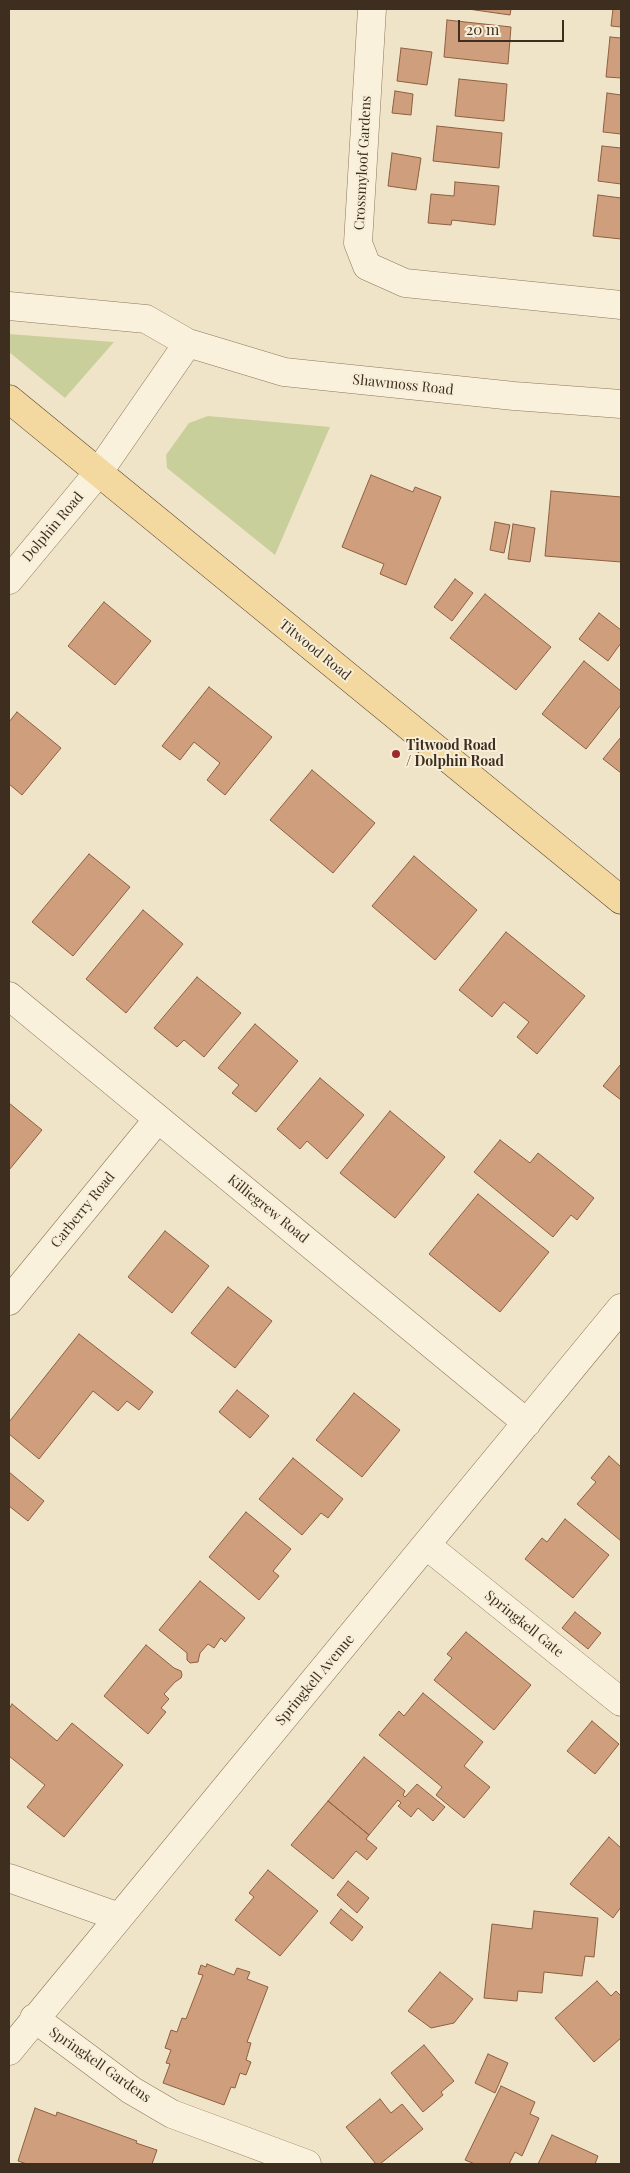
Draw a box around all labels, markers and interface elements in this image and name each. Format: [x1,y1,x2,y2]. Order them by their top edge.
scale bar [460,10,566,42]
text: 20 m [466,19,499,39]
street label: Crossmyloof Gardens [351,95,375,231]
street label: Shawmoss Road [352,371,454,399]
street label: Dolphin Road [19,489,87,565]
street label: Titwood Road [276,616,354,684]
place label: Titwood Road / Dolphin Road [406,738,504,770]
marker: Titwood Road / Dolphin Road [390,748,402,760]
street label: Carberry Road [47,1169,119,1251]
street label: Killiegrew Road [224,1171,312,1247]
street label: Springkell Gate [481,1587,567,1661]
street label: Springkell Avenue [272,1631,358,1729]
street label: Springkell Gardens [46,2024,154,2106]

